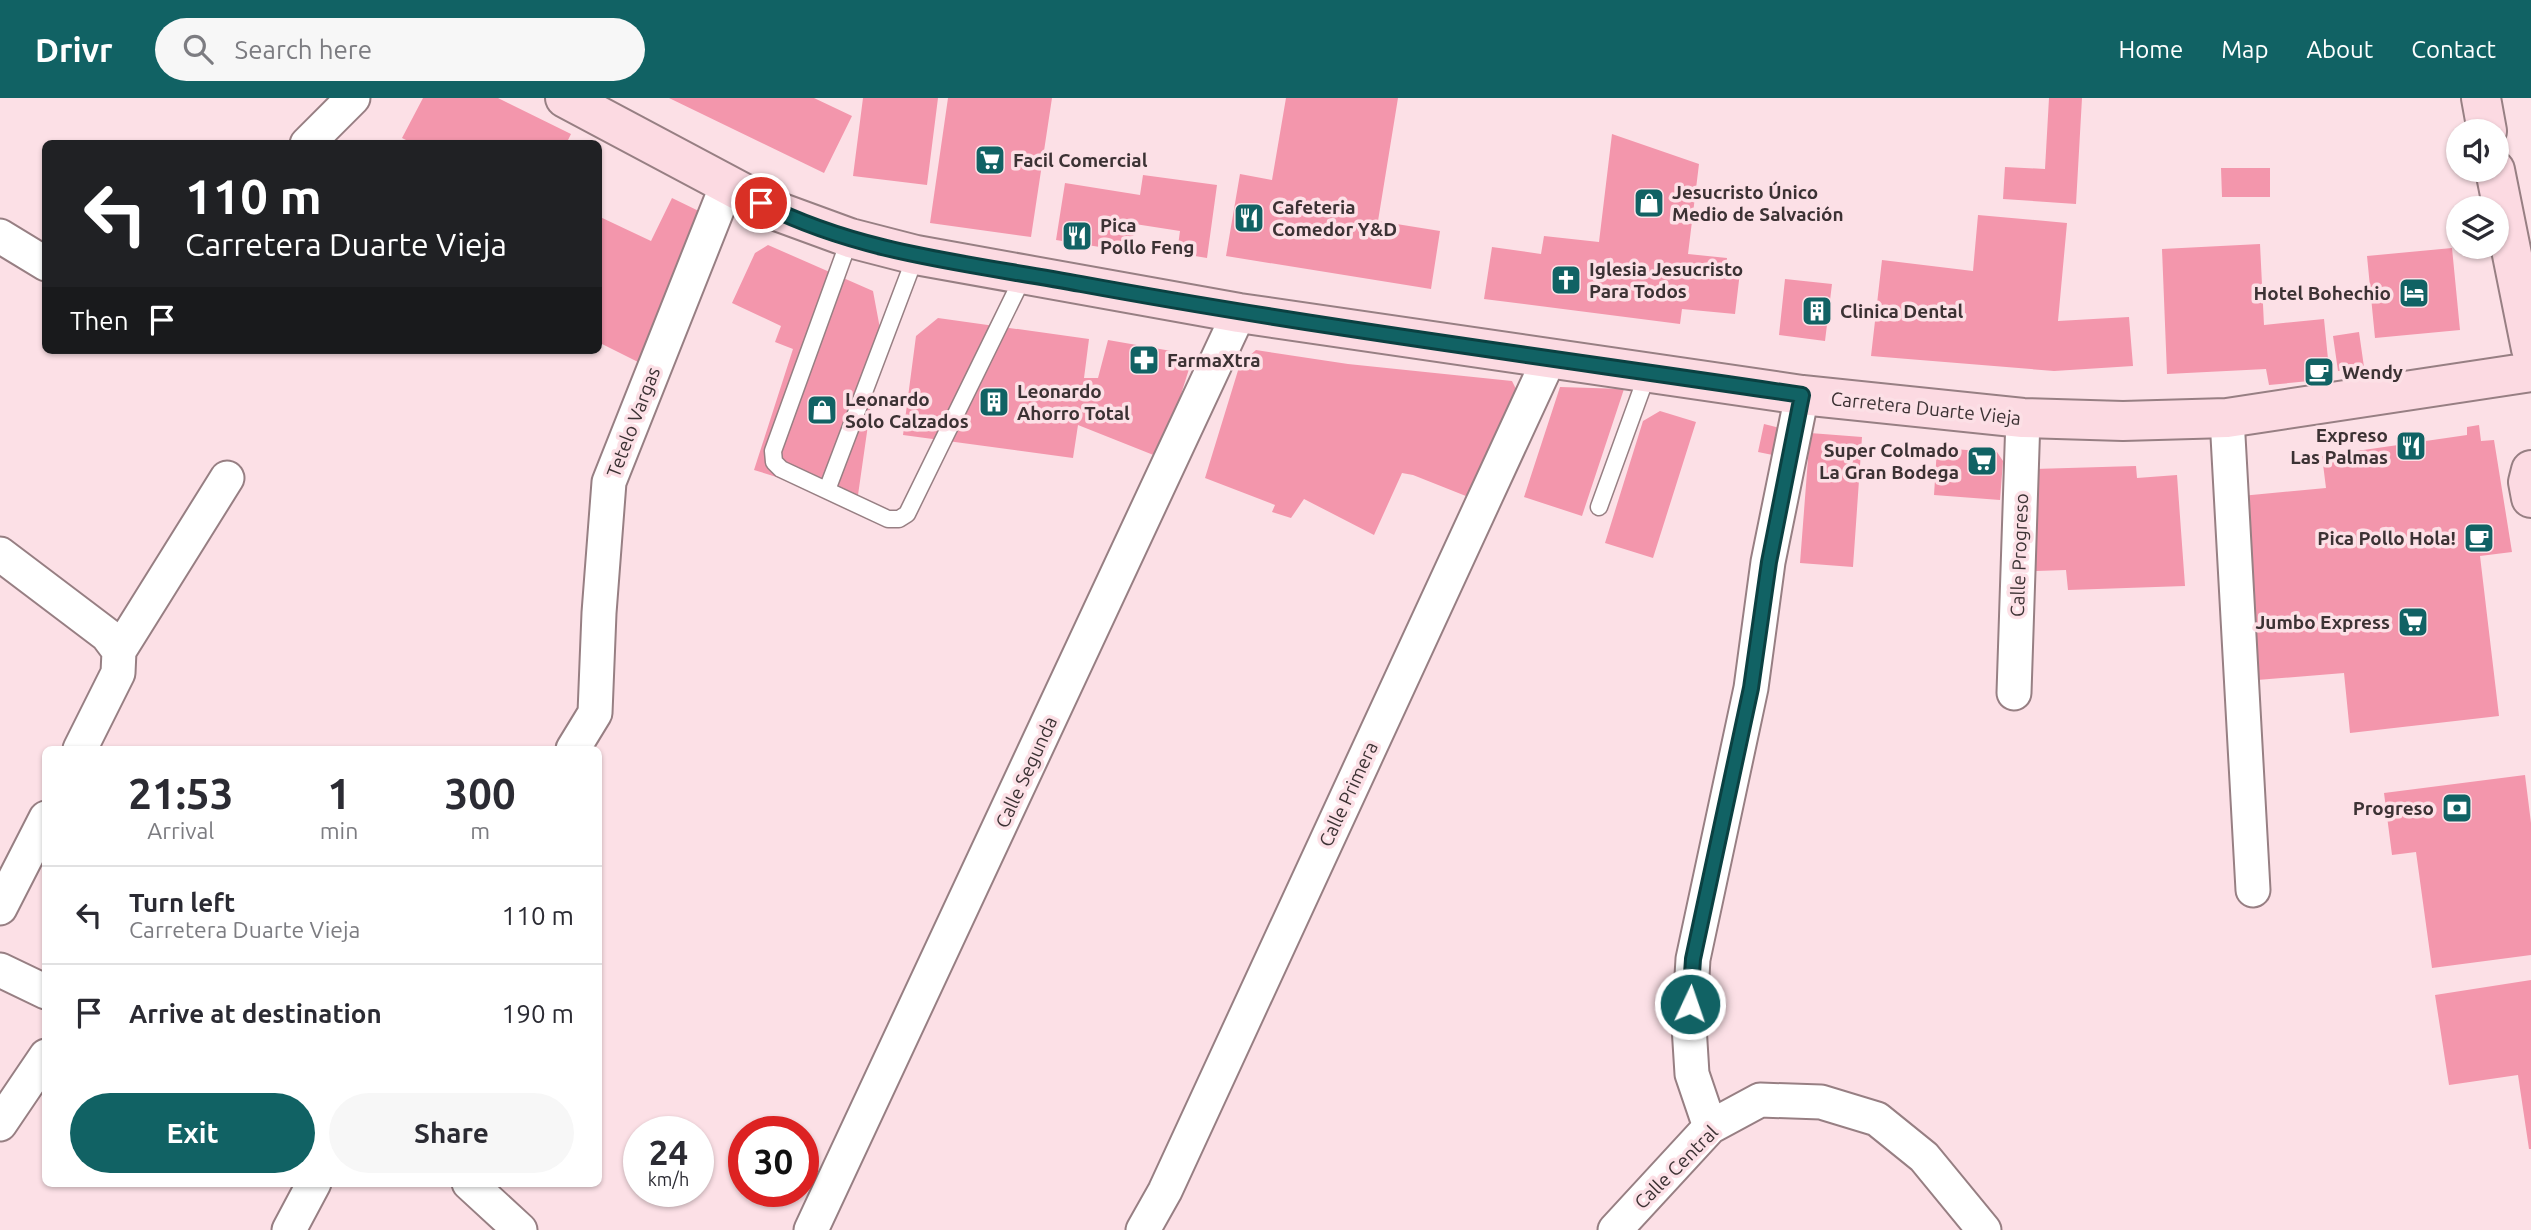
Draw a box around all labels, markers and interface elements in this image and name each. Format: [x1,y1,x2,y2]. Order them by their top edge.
search box [155,18,645,81]
icon: search [179,30,217,68]
text: Drivr [35,31,113,68]
text: Search here [235,35,372,64]
text: Home [2118,36,2183,63]
text: Map [2221,36,2268,63]
text: About [2306,36,2373,63]
text: Contact [2411,36,2496,63]
map controls [2446,119,2509,259]
button: sound [2446,119,2509,182]
supermarket icon: Facil Comercial [973,143,1007,177]
place label: Facil Comercial [1013,149,1148,171]
icon: left [70,168,161,259]
text: 110 m [185,168,322,223]
pin [731,173,791,233]
place label: Jesucristo Único Medio de Salvación [1672,181,1844,225]
icon: arrive [742,184,780,222]
shop icon: Jesucristo Único Medio de Salvación [1632,186,1666,220]
place label: Cafeteria Comedor Y&D [1272,196,1397,240]
button: layers [2446,196,2509,259]
restaurant icon: Cafeteria Comedor Y&D [1232,201,1266,235]
place label: Pica Pollo Feng [1100,214,1194,258]
restaurant icon: Pica Pollo Feng [1060,219,1094,253]
text: Carretera Duarte Vieja [185,226,507,262]
place label: Iglesia Jesucristo Para Todos [1589,258,1743,302]
church icon: Iglesia Jesucristo Para Todos [1549,263,1583,297]
hotel icon: Hotel Bohechio [2397,276,2431,310]
place label: Hotel Bohechio [2253,282,2391,304]
building icon: Clinica Dental [1800,294,1834,328]
place label: Clinica Dental [1840,300,1963,322]
icon: arrive [143,301,181,339]
text: Then [70,306,129,335]
pharmacy icon: FarmaXtra [1127,343,1161,377]
place label: FarmaXtra [1167,349,1261,371]
cafe icon: Wendy [2302,355,2336,389]
place label: Wendy [2342,361,2403,383]
street label: Tetelo Vargas [602,364,664,480]
place label: Leonardo Ahorro Total [1017,380,1130,424]
building icon: Leonardo Ahorro Total [977,385,1011,419]
street label: Carretera Duarte Vieja [1830,387,2022,429]
place label: Leonardo Solo Calzados [845,388,969,432]
shop icon: Leonardo Solo Calzados [805,393,839,427]
place label: Expreso Las Palmas [2290,424,2388,468]
restaurant icon: Expreso Las Palmas [2394,429,2428,463]
place label: Super Colmado La Gran Bodega [1819,439,1959,483]
supermarket icon: Super Colmado La Gran Bodega [1965,444,1999,478]
street label: Calle Progreso [2006,493,2032,617]
cafe icon: Pica Pollo Hola! [2462,521,2496,555]
place label: Pica Pollo Hola! [2317,527,2456,549]
supermarket icon: Jumbo Express [2396,605,2430,639]
place label: Jumbo Express [2255,611,2390,633]
street label: Calle Segunda [991,713,1061,831]
street label: Calle Primera [1314,738,1382,850]
text: 21:53 [128,770,233,817]
text: 1 [327,770,351,817]
text: 300 [445,770,516,817]
bank icon: Progreso [2440,791,2474,825]
place label: Progreso [2353,797,2434,819]
text: Arrival [147,818,214,843]
text: min [320,818,358,843]
text: m [470,818,490,843]
text: Turn left [129,888,235,917]
icon: left [70,896,108,934]
text: 110 m [502,901,574,930]
text: Carretera Duarte Vieja [129,917,360,942]
position arrow [1653,967,1727,1041]
icon: arrive [70,994,108,1032]
text: Arrive at destination [129,999,382,1028]
text: 190 m [502,999,574,1028]
button: Exit [70,1093,315,1173]
button: Share [329,1093,574,1173]
speed limit sign: 30 [728,1116,819,1207]
street label: Calle Central [1630,1121,1722,1213]
text: 24 [649,1132,688,1172]
text: km/h [648,1169,689,1189]

